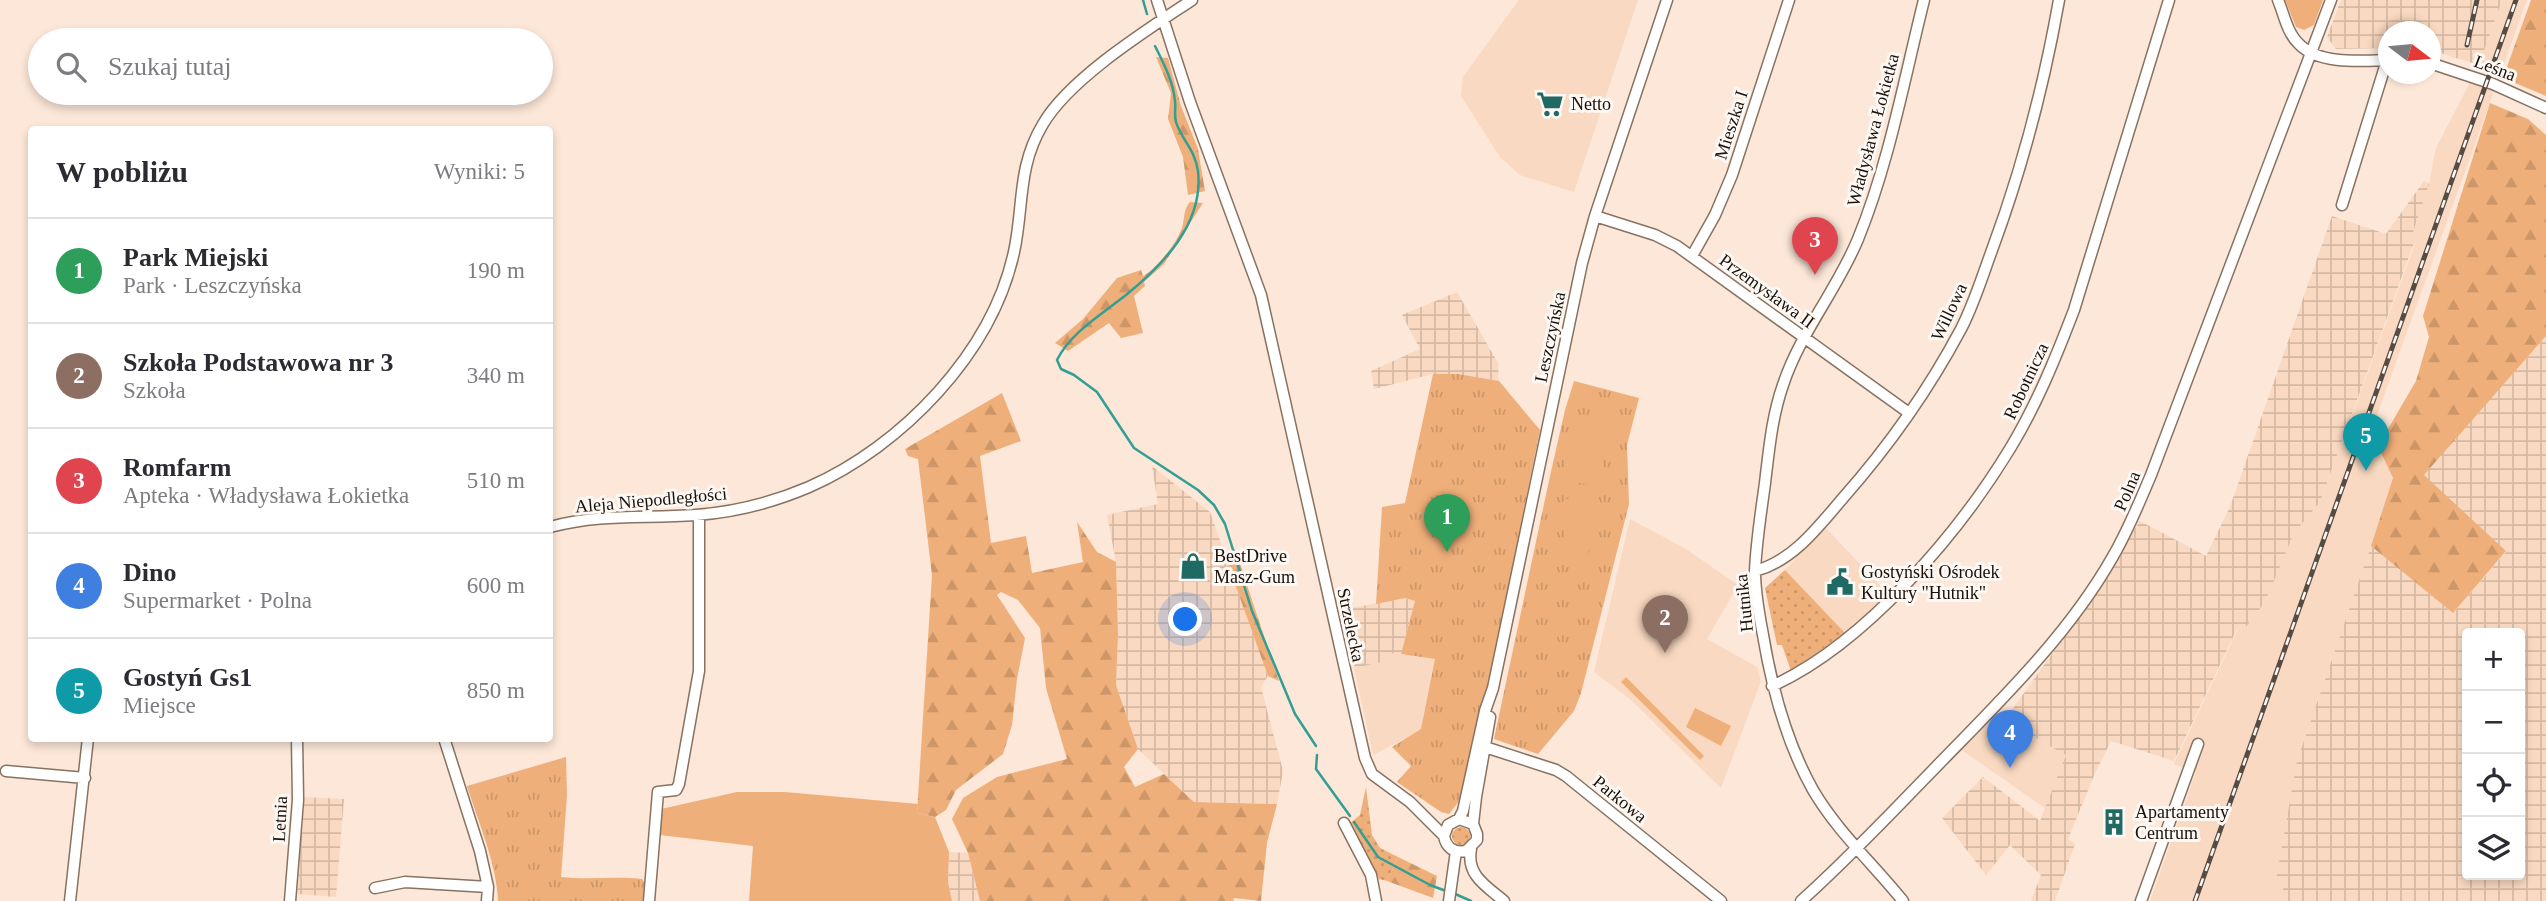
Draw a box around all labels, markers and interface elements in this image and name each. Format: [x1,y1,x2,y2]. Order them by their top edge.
north arrow [2378,21,2441,84]
search box [28,28,553,105]
icon: search [52,48,90,86]
street label: Władysława Łokietka [1843,51,1903,209]
street label: Leśna [2471,51,2519,85]
text: Szukaj tutaj [108,52,231,81]
street label: Mieszka I [1710,88,1752,162]
supermarket icon: Netto [1535,89,1565,119]
place label: Netto [1571,94,1611,114]
text: W pobliżu [56,155,188,188]
text: Wyniki: 5 [434,159,525,184]
pin: 3 [1792,217,1838,275]
text: Park Miejski [123,243,268,272]
street label: Przemysława II [1716,250,1818,332]
text: 1 [73,258,85,283]
text: 190 m [467,258,525,283]
text: Park · Leszczyńska [123,273,302,298]
street label: Willowa [1927,280,1971,344]
street label: Leszczyńska [1531,290,1569,384]
street label: Robotnicza [2000,340,2052,422]
text: Szkoła Podstawowa nr 3 [123,348,393,377]
text: 2 [73,363,85,388]
text: 340 m [467,363,525,388]
text: Szkoła [123,378,186,403]
pin: 5 [2343,413,2389,471]
text: Romfarm [123,453,231,482]
text: 3 [73,468,85,493]
text: 510 m [467,468,525,493]
street label: Polna [2110,468,2144,514]
text: Apteka · Władysława Łokietka [123,483,409,508]
street label: Aleja Niepodległości [574,483,728,517]
pin: 1 [1424,494,1470,552]
place label: BestDrive Masz-Gum [1214,546,1295,587]
shop icon: BestDrive Masz-Gum [1178,551,1208,581]
text: Dino [123,558,176,587]
place label: Gostyński Ośrodek Kultury "Hutnik" [1861,562,2000,603]
public building icon: Gostyński Ośrodek Kultury "Hutnik" [1825,567,1855,597]
text: 4 [73,573,85,598]
text: 600 m [467,573,525,598]
street label: Hutnika [1731,573,1757,633]
street label: Strzelecka [1333,586,1369,664]
text: Supermarket · Polna [123,588,312,613]
pin: 2 [1642,595,1688,653]
your location [1168,602,1202,636]
map controls [2462,628,2525,880]
button: + [2462,628,2525,691]
text: Gostyń Gs1 [123,663,252,692]
text: 5 [73,678,85,703]
text: 850 m [467,678,525,703]
button: − [2462,691,2525,754]
text: Miejsce [123,693,196,718]
pin: 4 [1987,710,2033,768]
button: locate [2462,754,2525,817]
street label: Parkowa [1589,771,1651,827]
street label: Letnia [269,796,291,842]
place label: Apartamenty Centrum [2135,802,2229,843]
building icon: Apartamenty Centrum [2099,807,2129,837]
button: layers [2462,817,2525,880]

